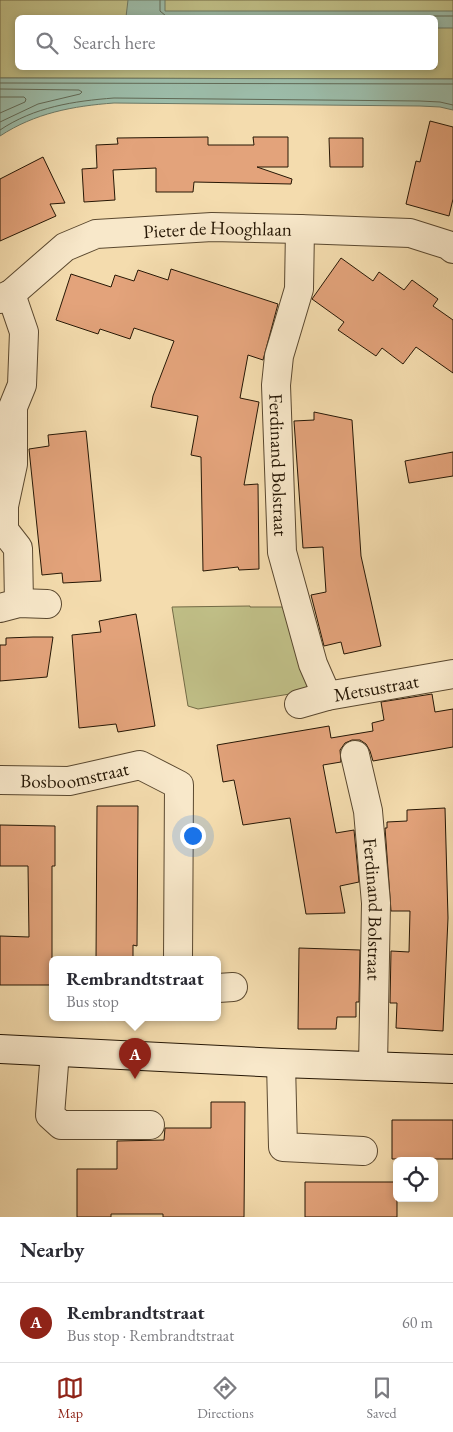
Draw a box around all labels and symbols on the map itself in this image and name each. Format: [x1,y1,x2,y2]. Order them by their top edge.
street label: Pieter de Hooghlaan [142,214,292,244]
street label: Ferdinand Bolstraat [264,393,294,537]
street label: Metsustraat [332,668,421,707]
street label: Bosboomstraat [20,755,131,794]
your location [180,823,206,849]
street label: Ferdinand Bolstraat [358,837,389,981]
pin: A [119,1038,151,1079]

